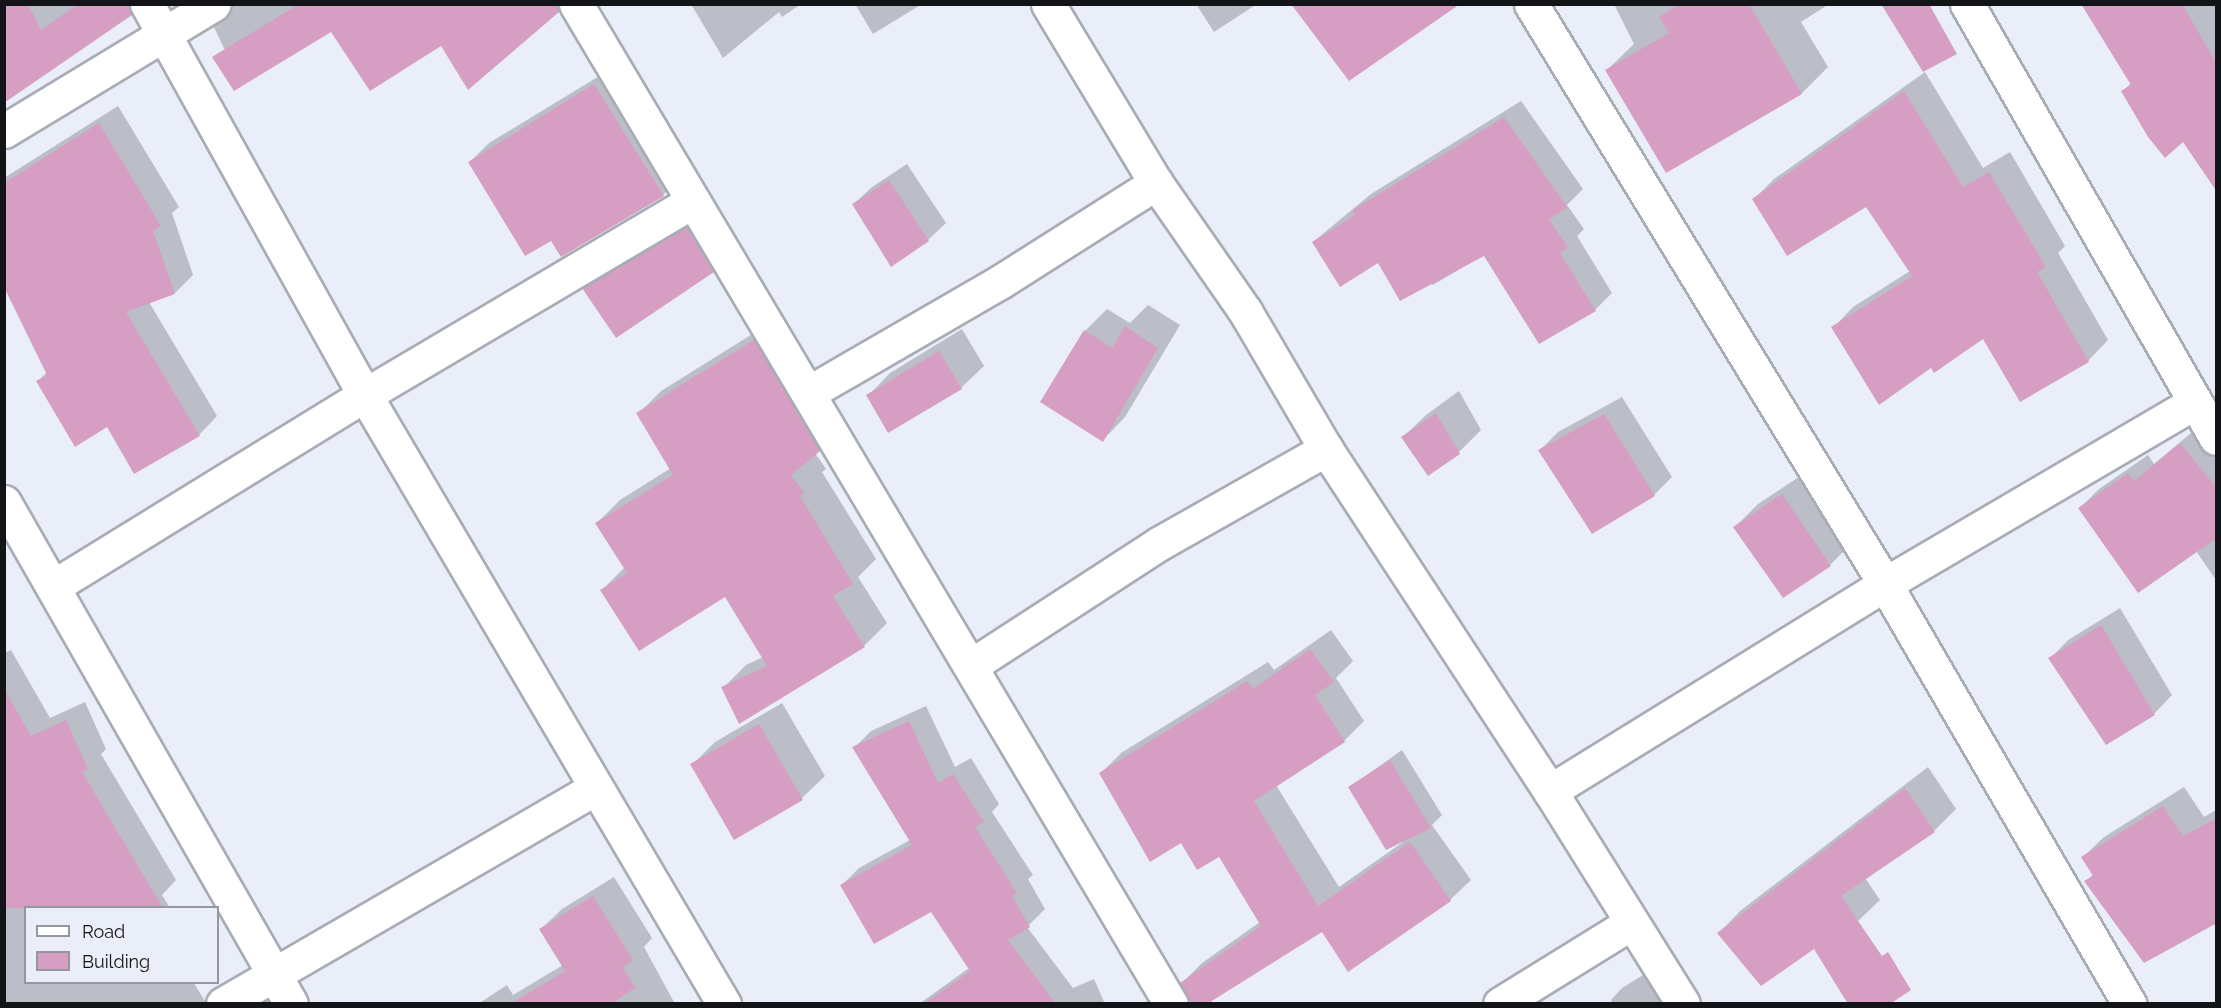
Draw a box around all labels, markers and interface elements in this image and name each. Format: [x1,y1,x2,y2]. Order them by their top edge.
legend [24,906,219,984]
text: Road [82,921,125,942]
text: Building [82,951,150,972]

